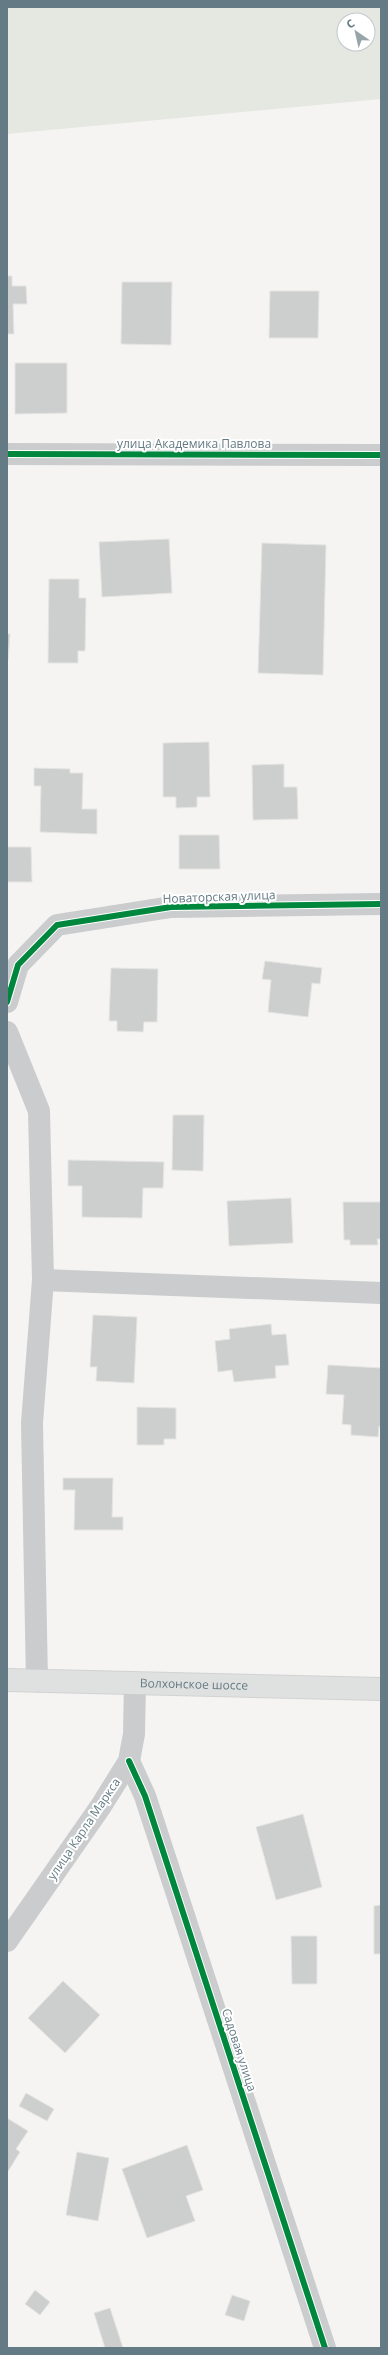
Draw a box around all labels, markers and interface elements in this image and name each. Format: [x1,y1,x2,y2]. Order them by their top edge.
north arrow [336,12,376,52]
text: С [343,15,357,31]
street label: улица Академика Павлова [117,435,271,452]
street label: Новаторская улица [162,886,276,907]
street label: Волхонское шоссе [140,1674,248,1694]
street label: улица Карла Маркса [43,1775,124,1883]
street label: Садовая улица [218,2006,261,2094]

